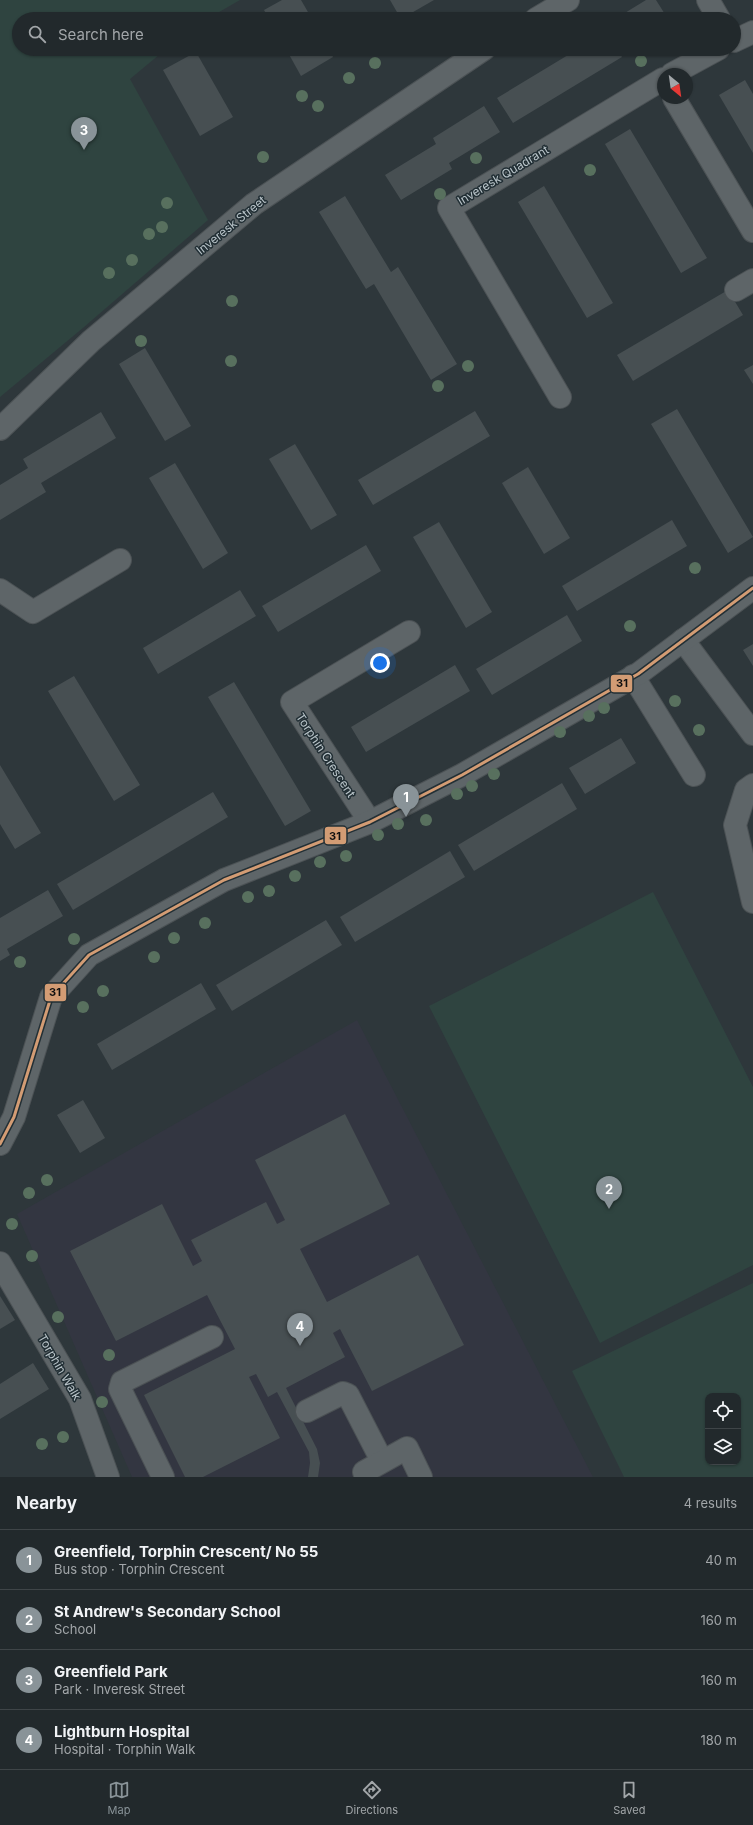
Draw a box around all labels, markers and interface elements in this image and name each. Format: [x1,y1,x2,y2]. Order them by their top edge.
search box [12,12,741,56]
icon: search [26,23,48,45]
text: Search here [58,25,144,44]
north arrow [657,68,693,104]
pin: 3 [71,117,97,150]
street label: Inveresk Quadrant [455,142,551,208]
street label: Inveresk Street [193,192,269,258]
your location [370,653,390,673]
line badge: 31 [610,674,633,693]
text: 31 [616,676,628,690]
street label: Torphin Crescent [293,710,359,800]
pin: 1 [393,784,419,817]
line badge: 31 [324,826,347,845]
text: 31 [329,829,341,843]
line badge: 31 [44,983,67,1002]
text: 31 [49,985,61,999]
pin: 2 [596,1176,622,1209]
pin: 4 [287,1313,313,1346]
street label: Torphin Walk [35,1331,85,1403]
map controls [705,1393,741,1465]
button: locate [705,1393,741,1429]
button: layers [705,1429,741,1465]
text: Nearby [16,1493,77,1513]
text: 4 results [684,1495,737,1511]
text: Greenfield, Torphin Crescent/ No 55 [54,1542,318,1561]
text: 1 [26,1552,32,1568]
text: 40 m [705,1552,737,1568]
text: Bus stop · Torphin Crescent [54,1561,224,1577]
text: St Andrew's Secondary School [54,1602,281,1621]
text: 2 [25,1612,33,1628]
text: 160 m [700,1612,737,1628]
text: School [54,1621,96,1637]
text: Greenfield Park [54,1662,168,1681]
text: 3 [25,1672,33,1688]
text: 160 m [700,1672,737,1688]
text: Park · Inveresk Street [54,1681,185,1697]
text: Lightburn Hospital [54,1722,189,1741]
text: 4 [25,1732,33,1748]
text: 180 m [700,1732,737,1748]
text: Hospital · Torphin Walk [54,1741,195,1757]
tab: Map [108,1779,130,1817]
tab: Directions [346,1779,398,1817]
tab: Saved [613,1779,645,1817]

